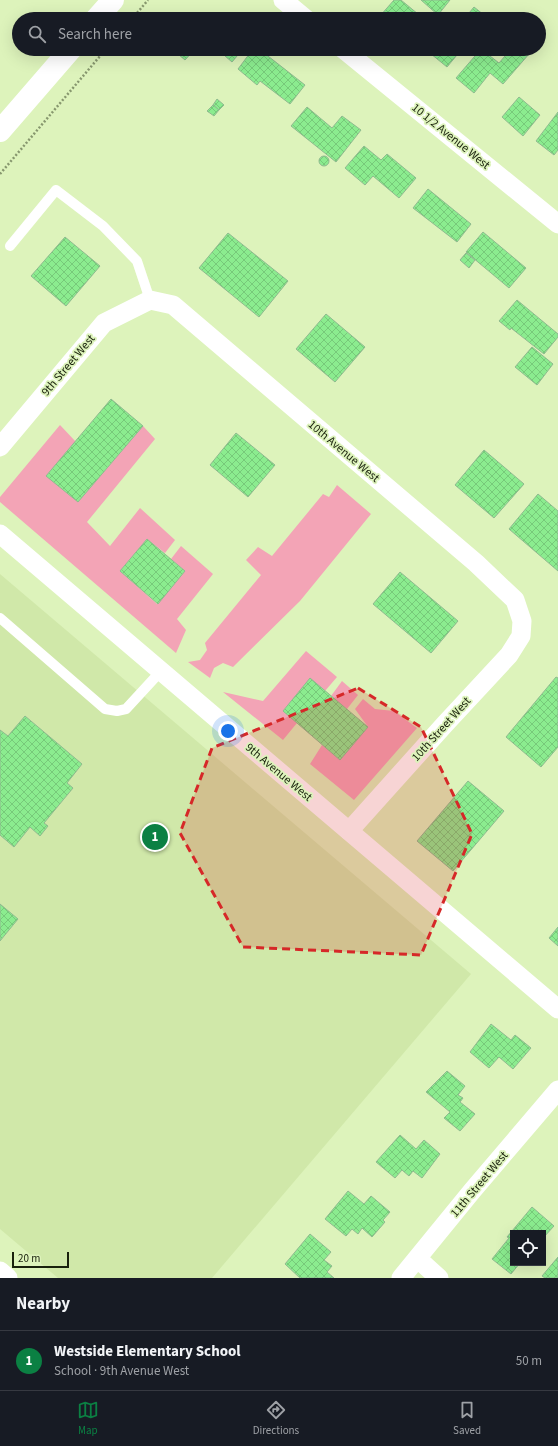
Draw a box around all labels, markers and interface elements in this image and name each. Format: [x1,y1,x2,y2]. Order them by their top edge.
search box [12,12,546,56]
icon: search [26,23,48,45]
text: Search here [58,24,132,45]
street label: 10 1/2 Avenue West [408,99,494,173]
street label: 9th Street West [38,331,99,400]
street label: 10th Avenue West [304,416,383,486]
street label: 10th Street West [408,693,475,765]
your location [218,721,238,741]
street label: 9th Avenue West [242,739,316,805]
pin: 1 [142,822,168,852]
street label: 11th Street West [447,1148,512,1221]
map controls [510,1230,546,1266]
button: locate [510,1230,546,1266]
scale bar [12,1250,69,1269]
text: 20 m [18,1251,40,1266]
text: Nearby [16,1292,70,1316]
text: Westside Elementary School [54,1341,241,1362]
text: 1 [26,1352,32,1370]
text: 50 m [516,1352,542,1370]
text: School · 9th Avenue West [54,1362,189,1380]
tab: Map [77,1399,99,1438]
tab: Directions [253,1399,299,1438]
tab: Saved [453,1399,481,1438]

